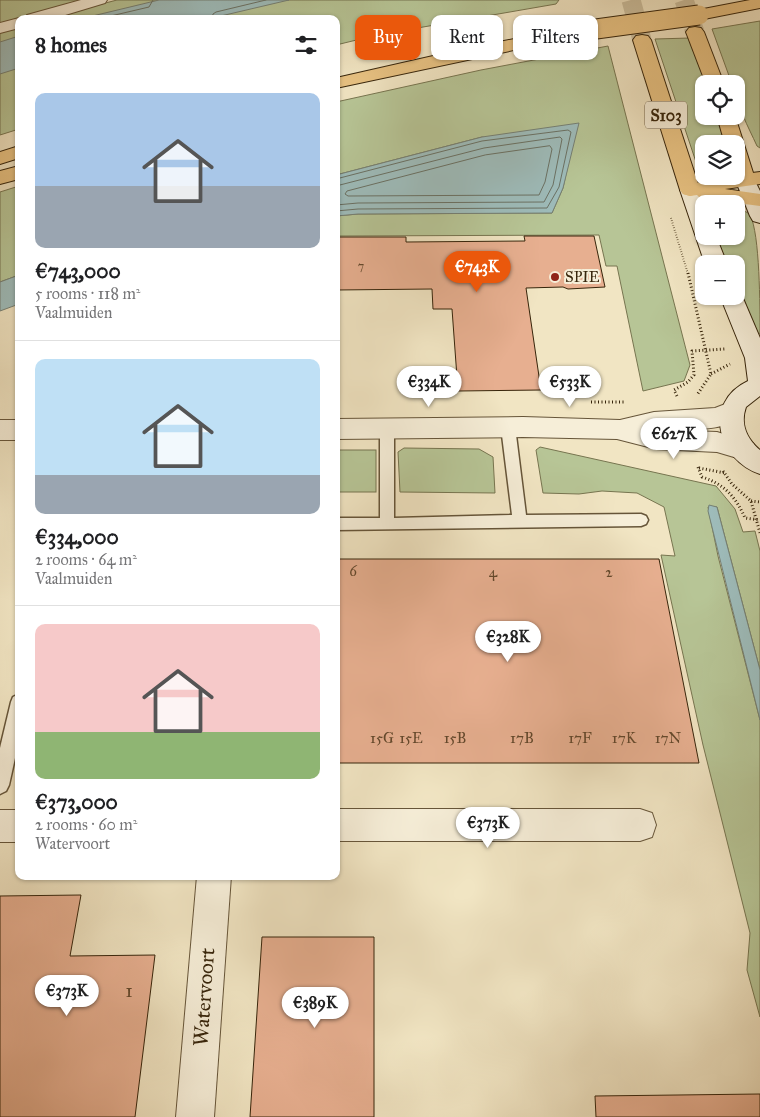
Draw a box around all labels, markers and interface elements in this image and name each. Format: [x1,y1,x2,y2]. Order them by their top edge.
chip: Buy [355,15,421,60]
chip: Rent [431,15,503,60]
chip: Filters [513,15,598,60]
icon: filters [292,31,320,59]
text: 8 homes [35,32,107,58]
map controls [695,75,745,305]
button: locate [695,75,745,125]
road number: S103 [645,102,687,128]
icon: home [133,126,223,216]
button: layers [695,135,745,185]
button: + [695,195,745,245]
pin: €743K [442,250,512,293]
button: − [695,255,745,305]
text: €743K [455,257,499,276]
text: €743,000 [35,258,121,284]
house number: 7 [358,259,364,273]
place label: SPIE [565,268,600,286]
marker: SPIE [549,271,561,283]
text: 5 rooms · 118 m² [35,284,140,303]
text: Vaalmuiden [35,303,112,322]
pin: €334K [394,366,464,408]
pin: €533K [535,366,605,408]
text: €334K [408,372,450,391]
text: €533K [549,372,591,391]
icon: home [133,391,223,481]
pin: €627K [639,418,709,460]
text: €627K [651,424,697,443]
text: €334,000 [35,524,119,550]
text: 2 rooms · 64 m² [35,550,137,569]
house number: 6 [349,562,358,580]
house number: 4 [489,563,498,581]
house number: 2 [605,563,613,581]
text: Vaalmuiden [35,569,112,588]
pin: €328K [473,620,543,663]
text: €328K [486,627,530,646]
icon: home [133,656,223,746]
house number: 15G [370,729,394,747]
house number: 15E [399,729,423,747]
house number: 15B [444,729,466,747]
house number: 17B [510,729,534,747]
house number: 17F [568,729,592,747]
house number: 17K [612,729,637,747]
house number: 17N [655,729,682,747]
text: €373,000 [35,789,118,815]
pin: €373K [453,806,523,849]
text: €373K [467,813,509,832]
text: 2 rooms · 60 m² [35,815,137,834]
text: Watervoort [35,834,110,853]
street label: Watervoort [188,946,220,1047]
pin: €373K [32,974,102,1017]
house number: 1 [125,980,133,1002]
text: €373K [46,981,88,1000]
pin: €389K [280,986,350,1029]
text: €389K [293,993,337,1012]

